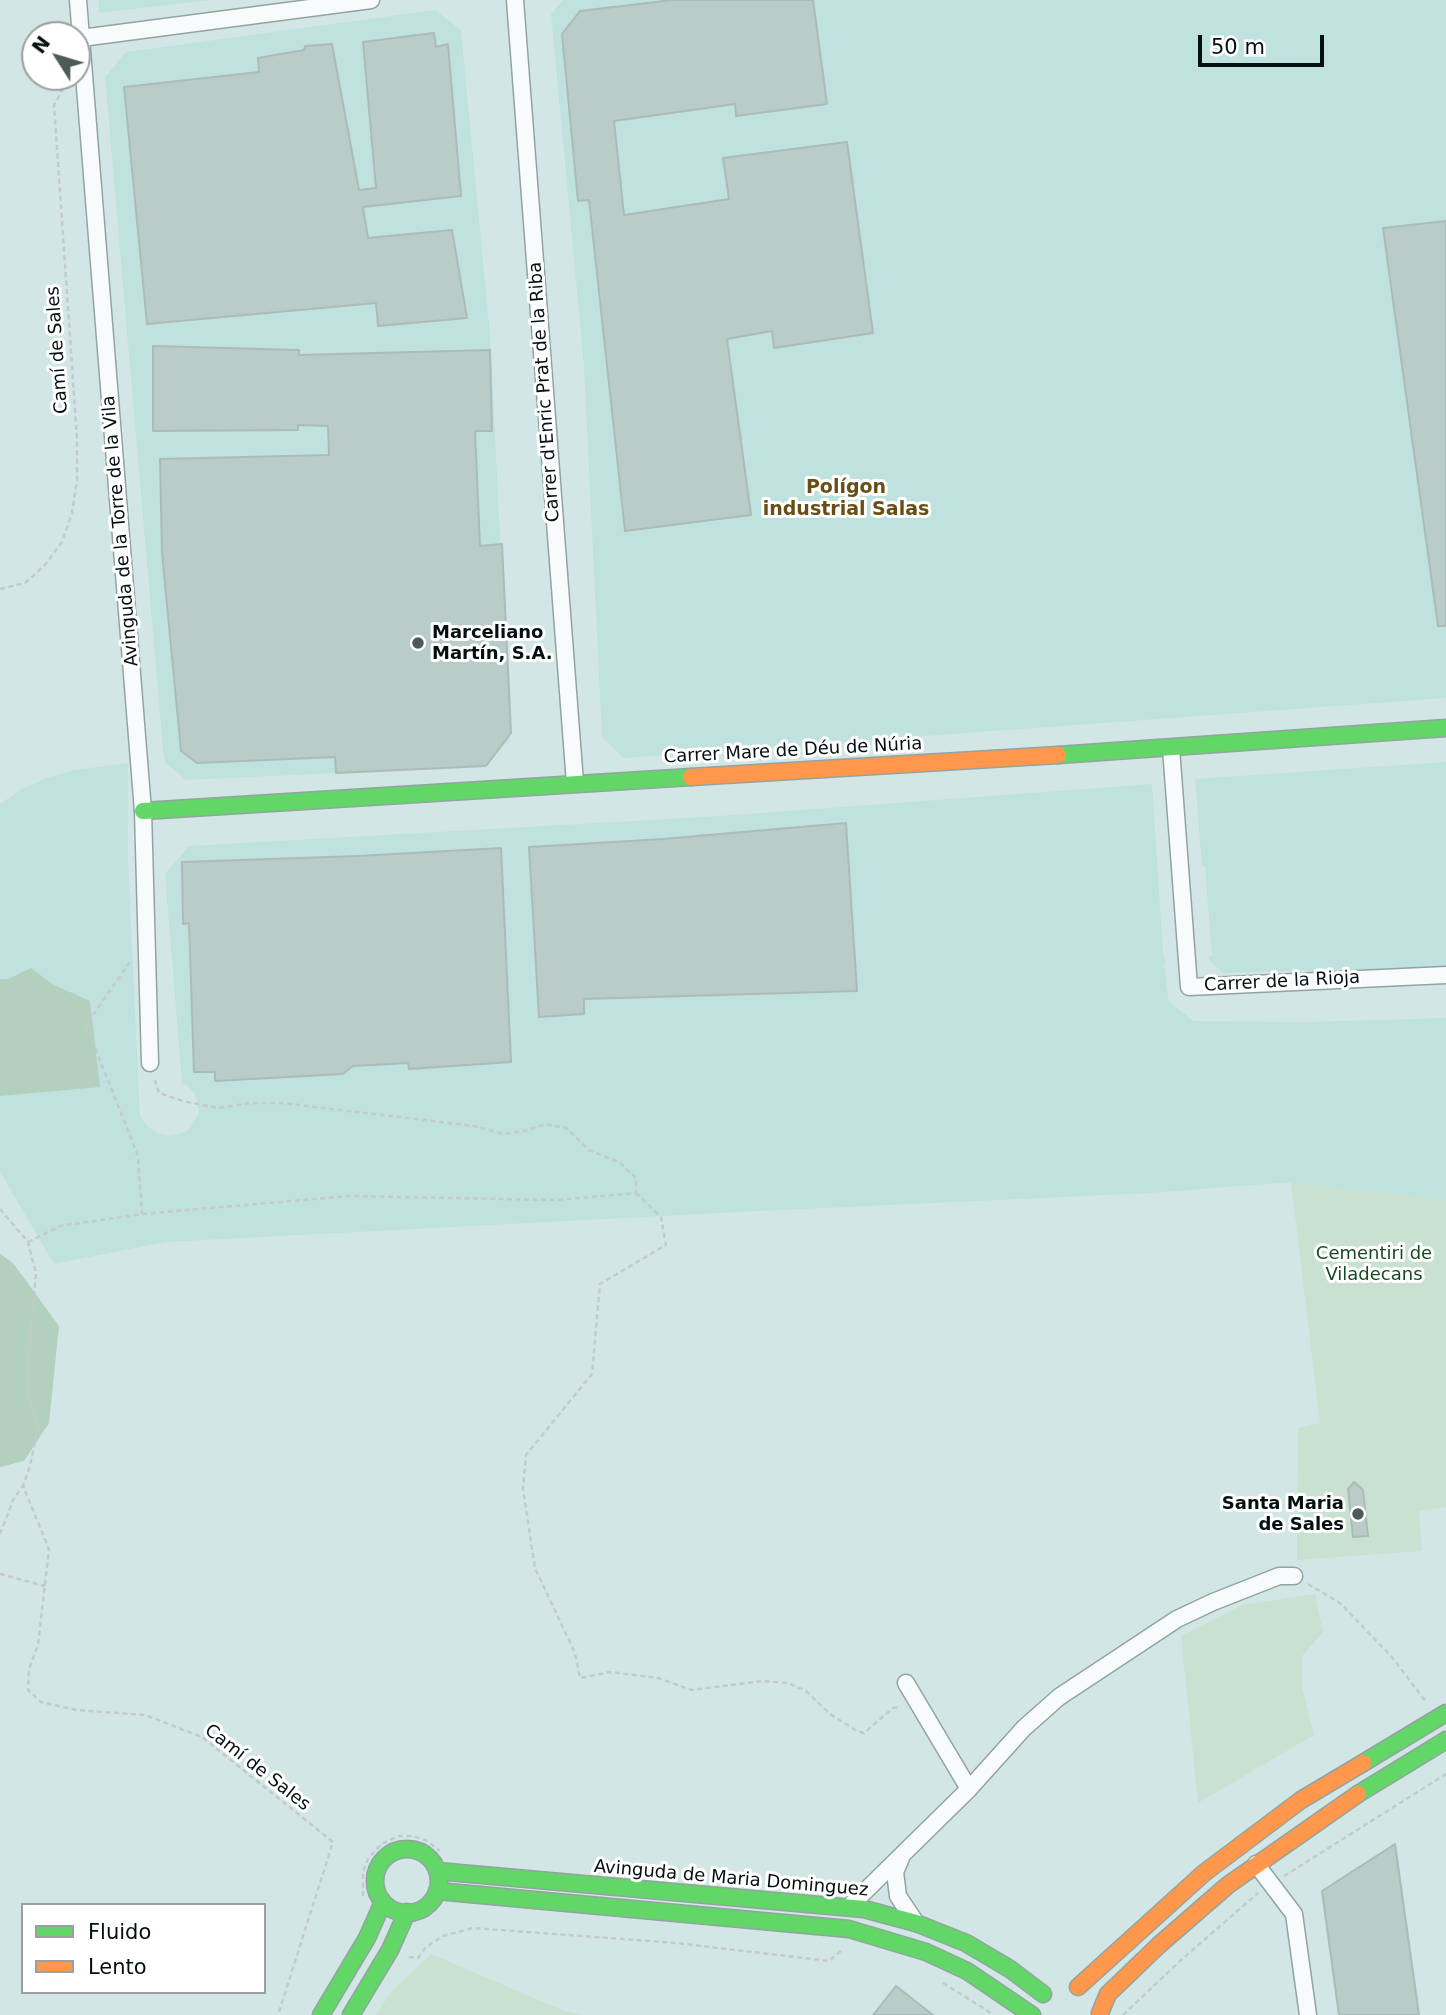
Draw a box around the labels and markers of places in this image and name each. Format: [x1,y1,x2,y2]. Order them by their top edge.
place label: Marceliano Martín, S.A. [432,622,553,664]
marker: Marceliano Martín, S.A. [410,635,426,651]
place label: Santa Maria de Sales [1222,1493,1344,1536]
marker: Santa Maria de Sales [1350,1506,1366,1522]

